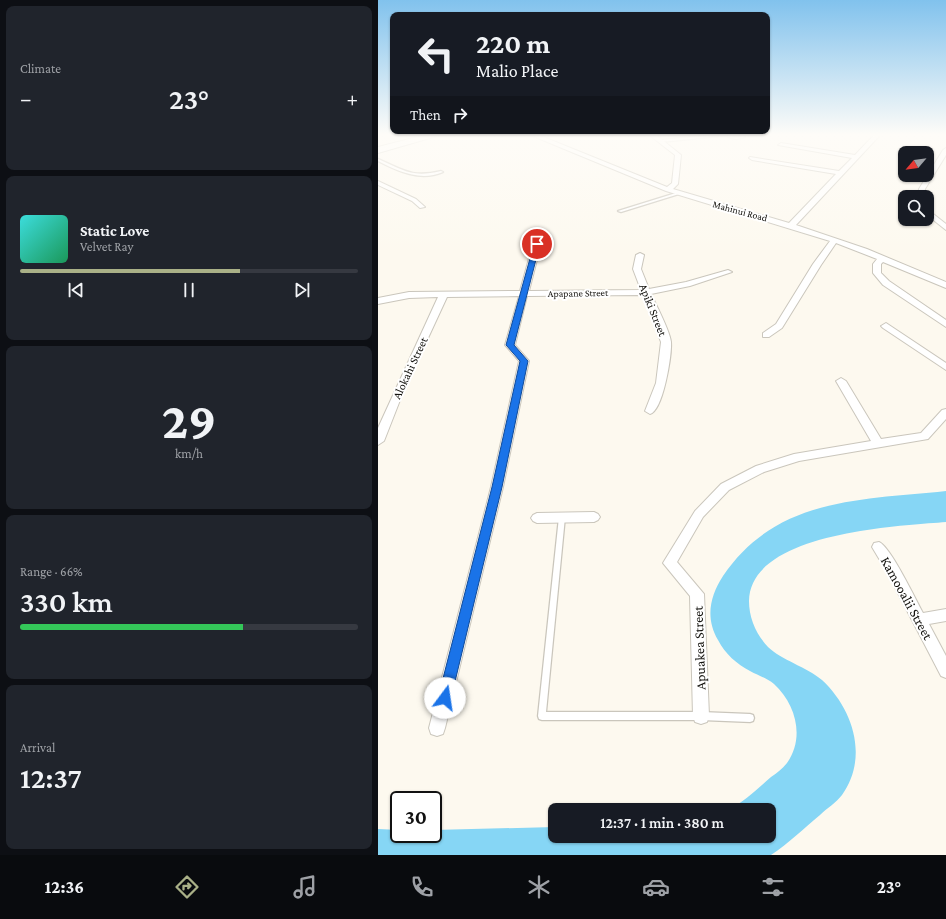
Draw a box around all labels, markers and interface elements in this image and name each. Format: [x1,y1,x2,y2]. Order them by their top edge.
icon: left [410,28,462,80]
text: 220 m [476,28,550,59]
text: Climate [20,61,61,76]
text: Malio Place [476,61,558,81]
text: 23° [169,82,209,115]
text: − [20,86,32,111]
text: + [346,86,358,111]
icon: right [449,104,471,126]
text: Then [410,107,441,123]
north arrow [898,146,934,182]
map controls [898,146,934,226]
button: search [898,190,934,226]
street label: Mahinui Road [711,198,769,224]
text: Static Love [80,223,149,239]
pin [520,227,554,261]
icon: arrive [526,233,548,255]
text: Velvet Ray [80,239,133,254]
icon: previous [65,279,87,301]
icon: pause [178,279,200,301]
icon: next [291,279,313,301]
street label: Apiki Street [636,282,670,339]
street label: Apapane Street [548,287,609,299]
street label: Alokahi Street [389,334,431,401]
text: 29 [162,391,216,449]
text: km/h [175,446,203,461]
street label: Kamooalii Street [878,554,937,643]
text: Range · 66% [20,564,83,579]
text: 330 km [20,585,113,618]
street label: Apuakea Street [690,605,708,690]
position arrow [424,677,466,719]
text: Arrival [20,740,55,755]
text: 12:37 [20,761,82,794]
speed limit sign: 30 [390,791,442,843]
text: 12:37 · 1 min · 380 m [600,815,724,831]
icon: directions [173,873,201,901]
icon: music [291,873,319,901]
icon: phone [408,873,436,901]
icon: climate [525,873,553,901]
icon: car [642,873,670,901]
icon: filters [759,873,787,901]
text: 12:36 [45,877,84,897]
text: 23° [877,877,901,897]

